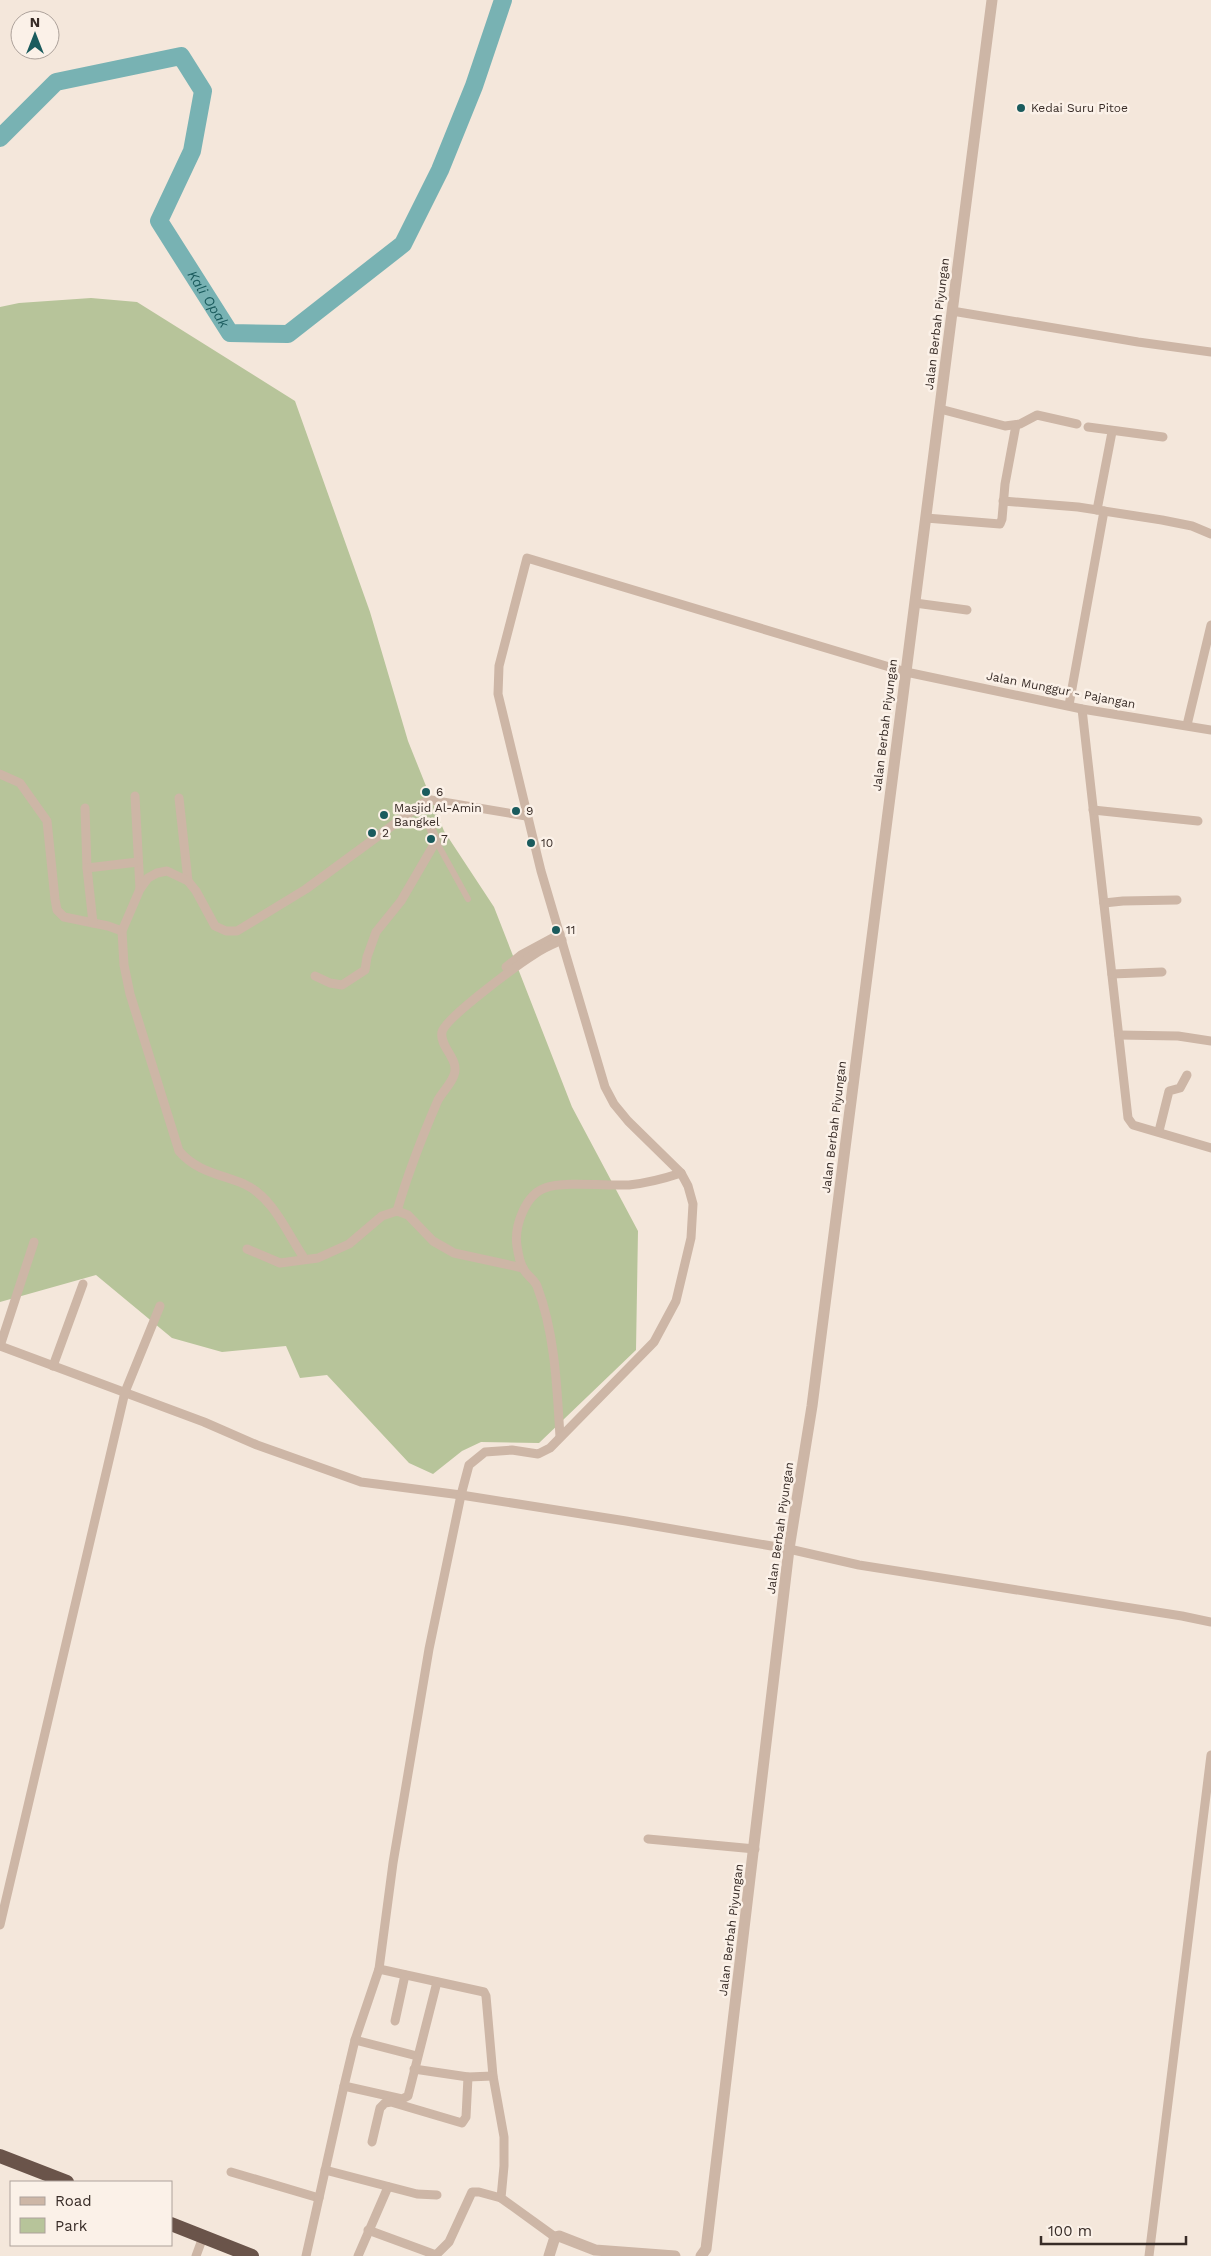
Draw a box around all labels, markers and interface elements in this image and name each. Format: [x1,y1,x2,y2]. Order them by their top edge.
north arrow [10,10,60,60]
text: N [30,14,40,30]
place label: Kedai Suru Pitoe [1031,101,1128,115]
marker: Kedai Suru Pitoe [1015,102,1027,114]
street label: Jalan Berbah Piyungan [922,257,952,391]
water label: Kali Opak [184,267,233,331]
street label: Jalan Berbah Piyungan [870,658,900,792]
street label: Jalan Munggur - Pajangan [985,669,1137,711]
place label: 6 [436,785,443,799]
marker: 6 [420,786,432,798]
place label: Masjid Al-Amin Bangkel [394,801,482,829]
place label: 9 [526,804,533,818]
marker: 9 [510,805,522,817]
marker: Masjid Al-Amin Bangkel [378,809,390,821]
place label: 2 [382,826,389,840]
marker: 2 [366,827,378,839]
place label: 7 [441,832,448,846]
marker: 7 [425,833,437,845]
place label: 10 [541,836,553,850]
marker: 10 [525,837,537,849]
place label: 11 [566,923,575,937]
marker: 11 [550,924,562,936]
street label: Jalan Berbah Piyungan [819,1060,849,1194]
street label: Jalan Berbah Piyungan [764,1461,796,1595]
street label: Jalan Berbah Piyungan [716,1863,746,1997]
legend [10,2181,172,2246]
text: Road [55,2192,92,2210]
scale bar [1041,2214,1186,2246]
text: Park [55,2217,88,2235]
text: 100 m [1048,2222,1092,2240]

